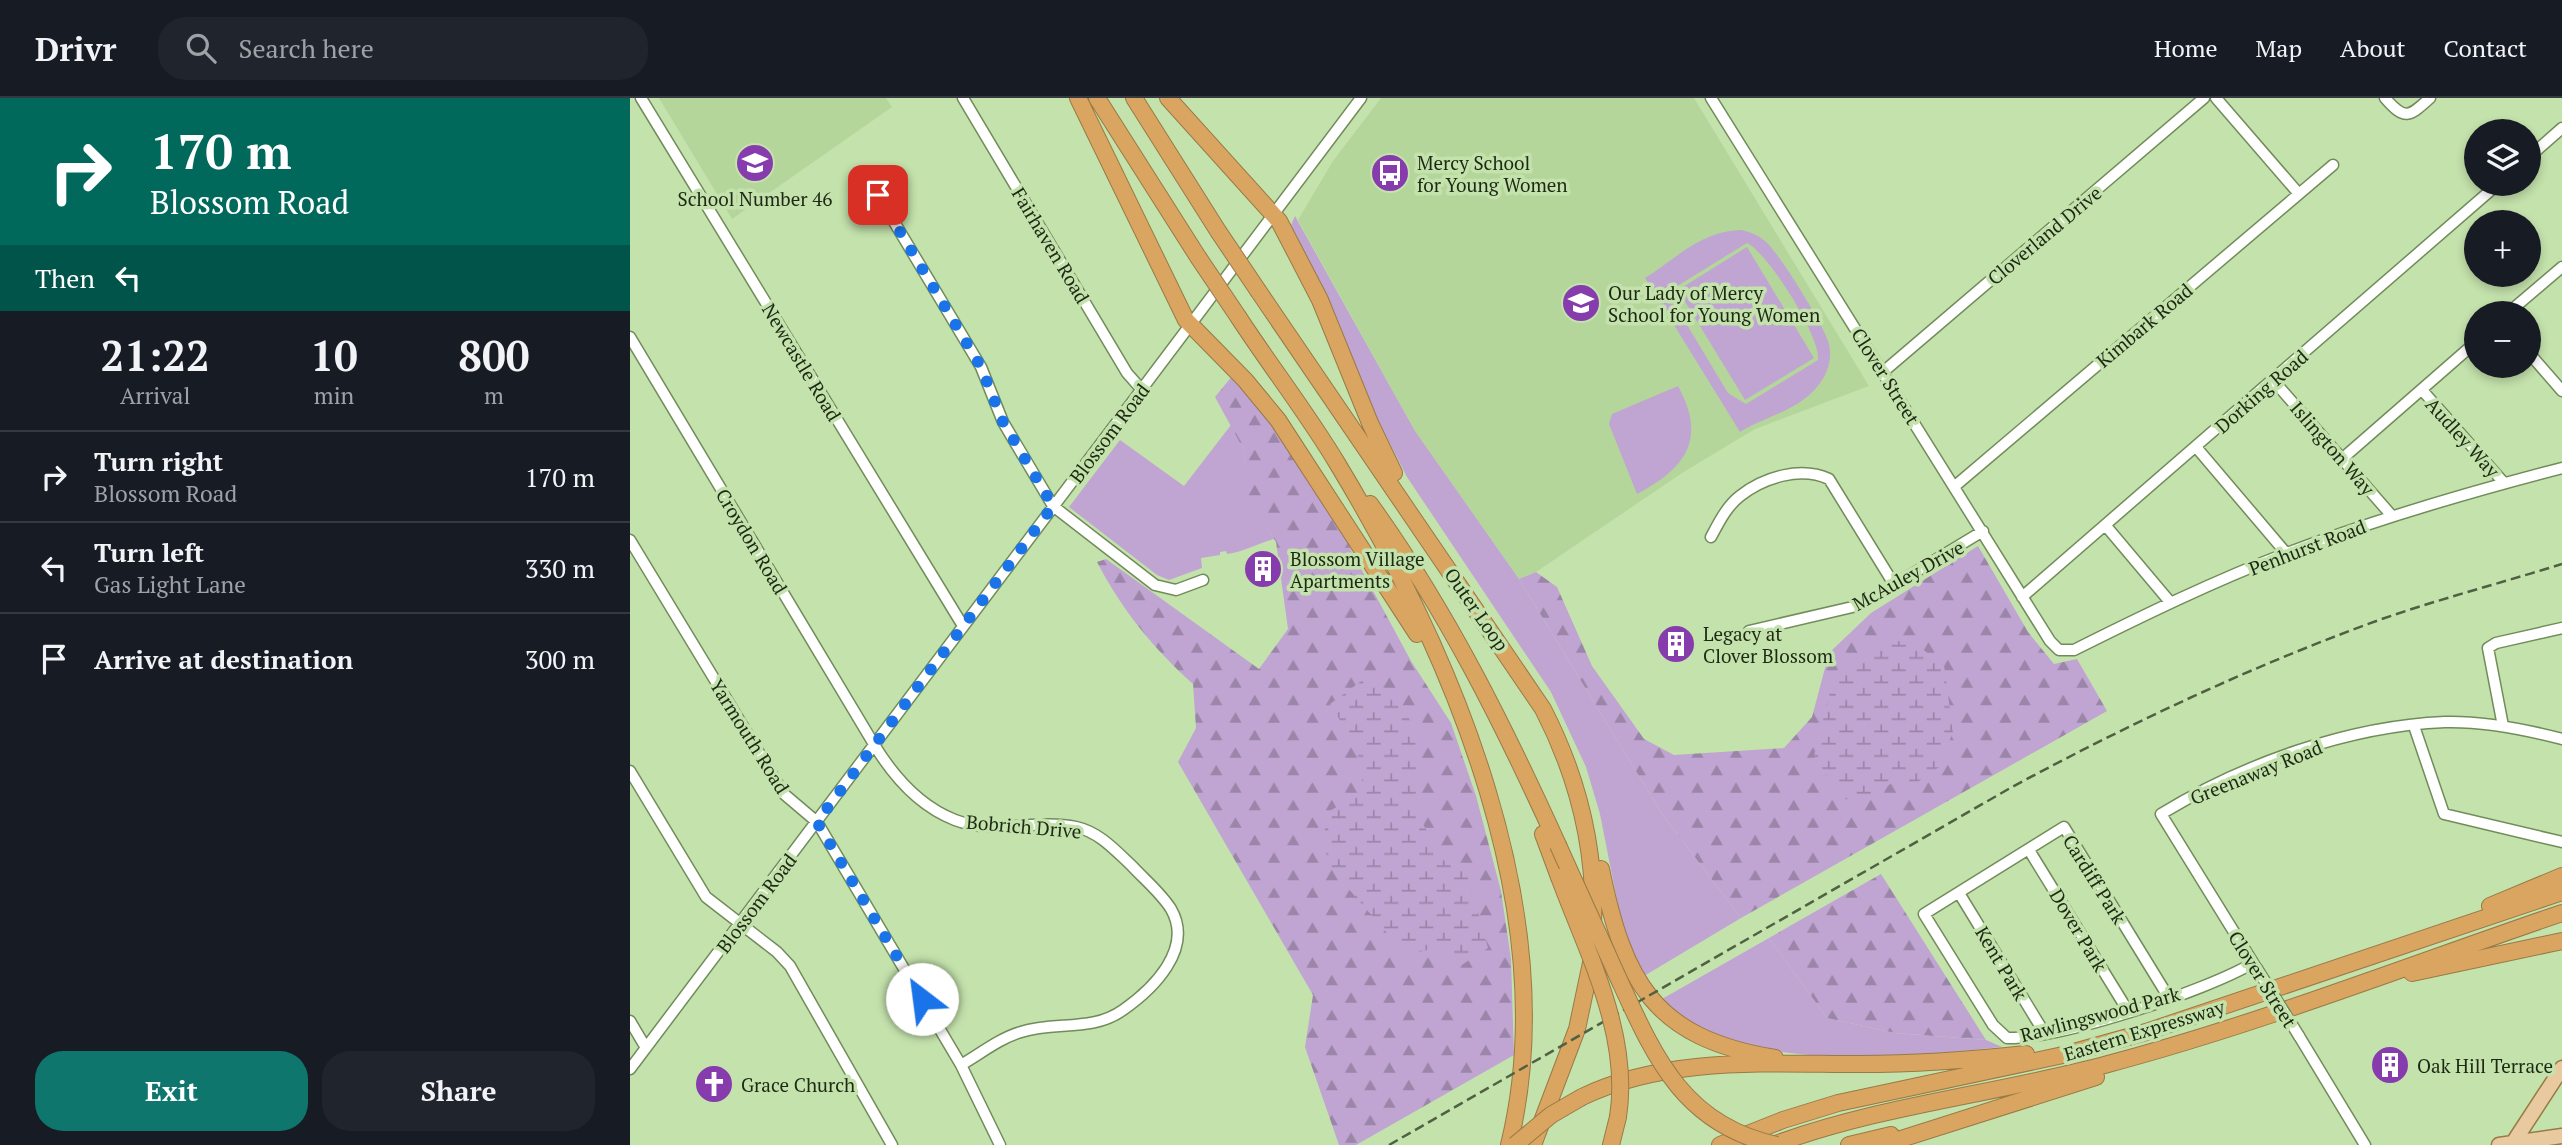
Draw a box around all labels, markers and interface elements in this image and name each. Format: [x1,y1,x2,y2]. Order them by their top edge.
search box [158,17,648,80]
text: Drivr [35,27,116,70]
icon: search [182,29,220,67]
text: Search here [238,31,374,65]
text: Home [2154,32,2218,64]
text: Map [2256,32,2302,64]
text: About [2340,32,2406,64]
text: Contact [2444,32,2527,64]
text: 170 m [150,118,292,183]
map controls [2464,119,2541,378]
button: layers [2464,119,2541,196]
icon: right [35,126,126,217]
school or university icon: School Number 46 [734,142,776,184]
place label: Mercy School for Young Women [1417,150,1568,197]
bus stop icon: Mercy School for Young Women [1369,152,1411,194]
pin [848,165,908,225]
icon: arrive [859,176,897,214]
street label: Cloverland Drive [1982,180,2106,290]
text: Blossom Road [150,181,349,223]
street label: Fairhaven Road [1007,182,1096,308]
place label: School Number 46 [678,186,832,211]
button: + [2464,210,2541,287]
icon: left [109,259,147,297]
text: Then [35,261,95,295]
street label: Kimbark Road [2091,277,2198,373]
place label: Our Lady of Mercy School for Young Women [1608,280,1820,327]
school or university icon: Our Lady of Mercy School for Young Women [1560,282,1602,324]
street label: Newcastle Road [757,299,847,426]
button: − [2464,301,2541,378]
street label: Clover Street [1846,323,1926,429]
text: 21:22 [101,327,210,383]
text: 10 [310,327,358,383]
text: 800 [458,327,530,383]
street label: Dorking Road [2209,344,2313,438]
street label: Blossom Road [1063,378,1155,488]
text: Arrival [120,380,190,411]
text: min [314,380,354,411]
text: m [484,380,504,411]
street label: Audley Way [2420,392,2506,483]
street label: Islington Way [2285,396,2381,501]
text: Turn right [94,444,223,478]
icon: right [35,458,73,496]
text: 170 m [525,460,595,494]
text: Blossom Road [94,478,237,509]
street label: Croydon Road [711,484,793,599]
street label: Penhurst Road [2245,513,2369,581]
street label: McAuley Drive [1848,534,1968,616]
text: Turn left [94,535,204,569]
place label: Blossom Village Apartments [1290,546,1425,593]
building icon: Blossom Village Apartments [1242,548,1284,590]
icon: left [35,549,73,587]
text: 330 m [525,551,595,585]
street label: Outer Loop [1439,563,1515,655]
text: Gas Light Lane [94,569,246,600]
place label: Legacy at Clover Blossom [1703,621,1834,668]
building icon: Legacy at Clover Blossom [1655,623,1697,665]
icon: arrive [35,640,73,678]
text: Arrive at destination [94,642,353,676]
text: 300 m [525,642,595,676]
street label: Yarmouth Road [705,674,795,798]
street label: Greenaway Road [2186,734,2326,810]
street label: Bobrich Drive [965,809,1083,843]
street label: Cardiff Park [2058,830,2132,929]
street label: Blossom Road [710,848,802,958]
street label: Dover Park [2044,884,2114,976]
street label: Kent Park [1970,921,2034,1005]
street label: Clover Street [2223,926,2303,1032]
position arrow [885,962,959,1036]
street label: Rawlingswood Park [2017,981,2183,1047]
street label: Eastern Expressway [2061,994,2228,1066]
building icon: Oak Hill Terrace [2369,1044,2411,1086]
button: Exit [35,1051,308,1131]
button: Share [322,1051,595,1131]
place label: Oak Hill Terrace [2417,1053,2553,1078]
church icon: Grace Church [693,1063,735,1105]
place label: Grace Church [741,1072,855,1097]

